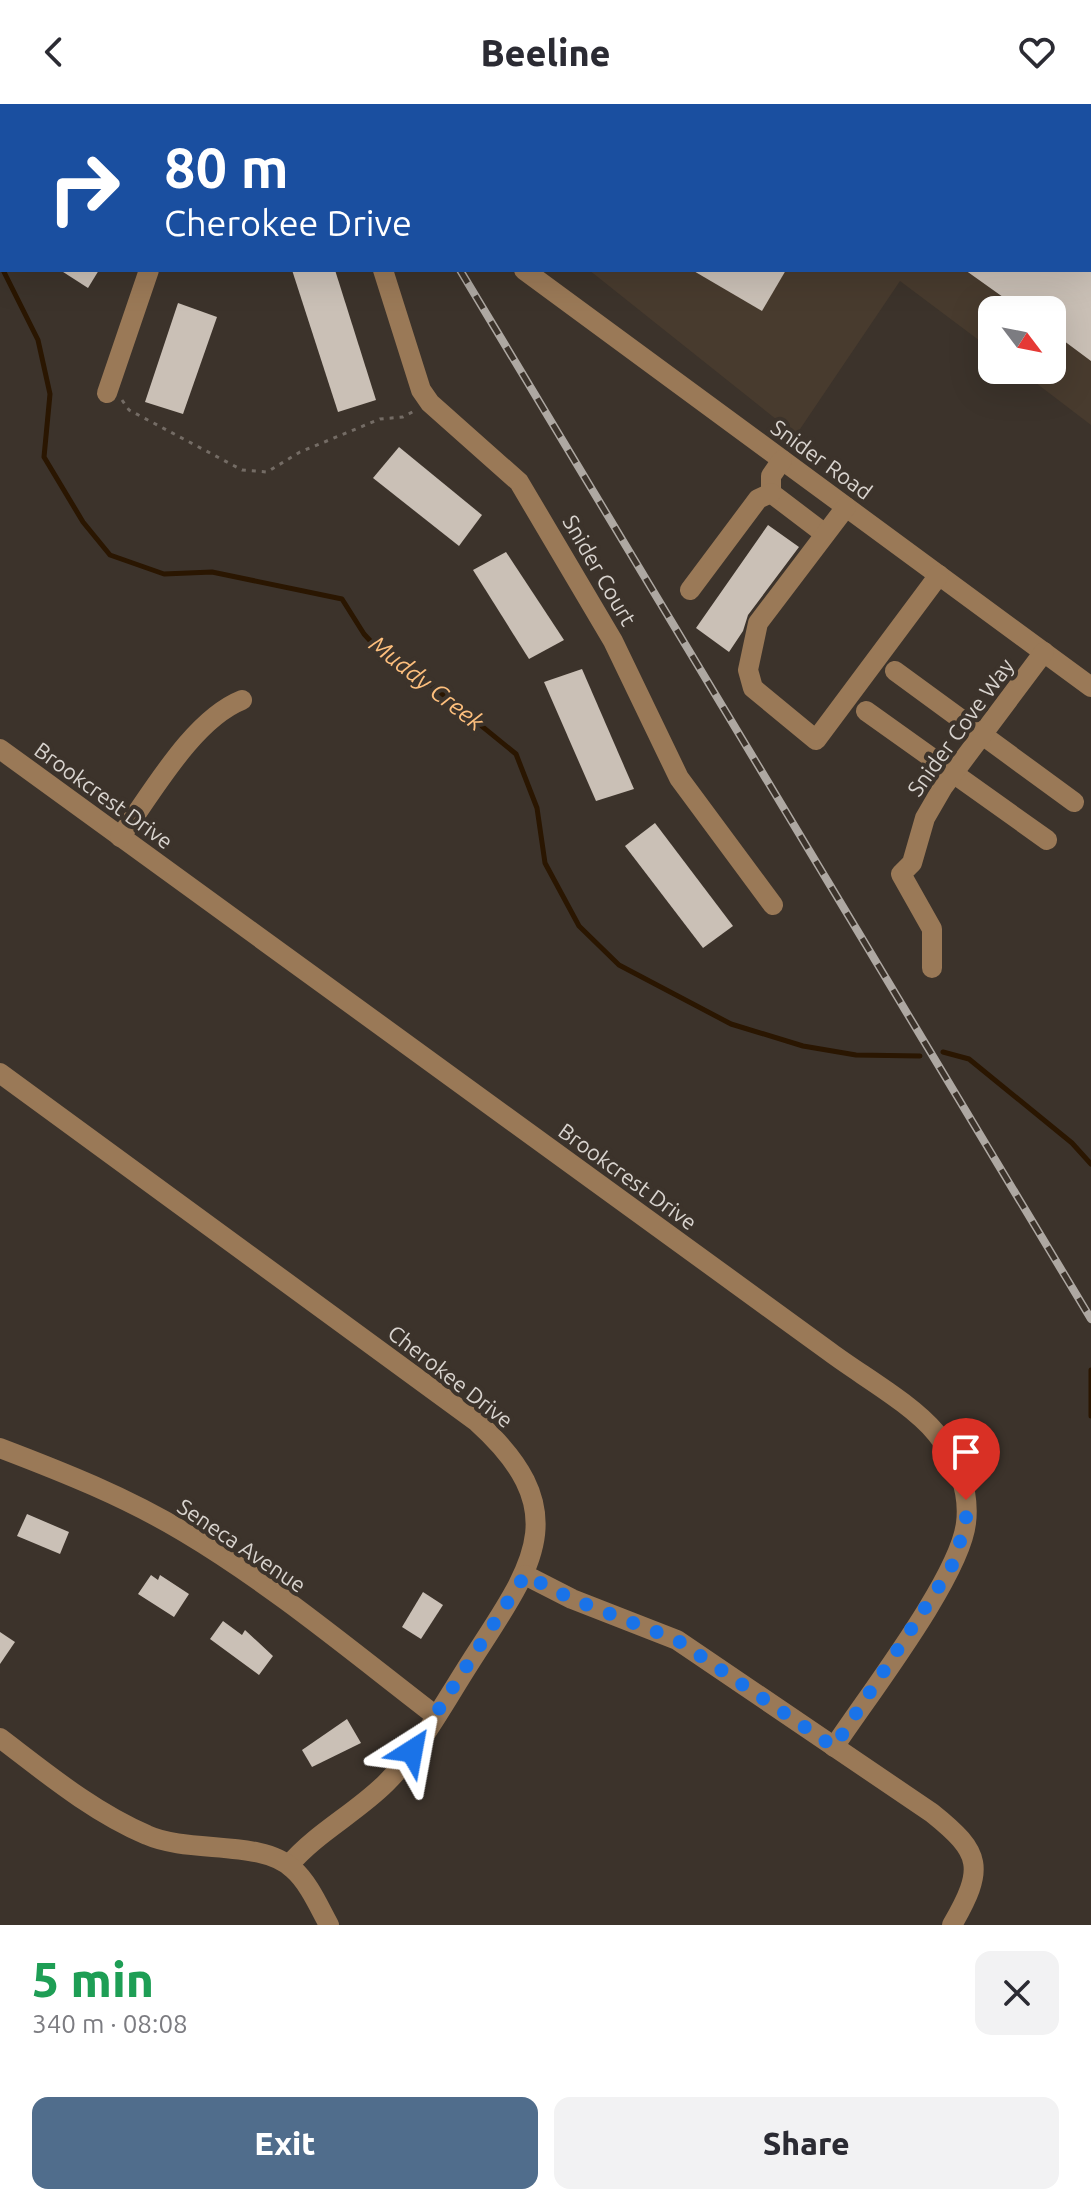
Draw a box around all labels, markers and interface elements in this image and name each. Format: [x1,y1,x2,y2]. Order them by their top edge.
icon: back [32,30,76,74]
icon: heart [1015,30,1059,74]
text: Beeline [480,32,611,73]
icon: right [32,136,136,240]
text: 80 m [164,136,289,199]
text: Cherokee Drive [164,202,412,243]
north arrow [978,296,1066,384]
map controls [978,296,1066,384]
street label: Snider Road [767,414,877,504]
street label: Snider Court [558,510,642,630]
water label: Muddy Creek [365,630,490,736]
street label: Snider Cove Way [902,653,1018,801]
street label: Brookcrest Drive [30,736,178,854]
street label: Brookcrest Drive [554,1117,702,1235]
street label: Cherokee Drive [384,1320,518,1432]
pin [932,1418,1000,1500]
icon: arrive [944,1430,988,1474]
street label: Seneca Avenue [173,1493,311,1597]
position arrow [370,1709,454,1793]
button: close [975,1951,1059,2035]
text: 5 min [32,1952,154,2006]
text: 340 m · 08:08 [32,2009,188,2038]
button: Exit [32,2097,538,2189]
button: Share [554,2097,1059,2189]

